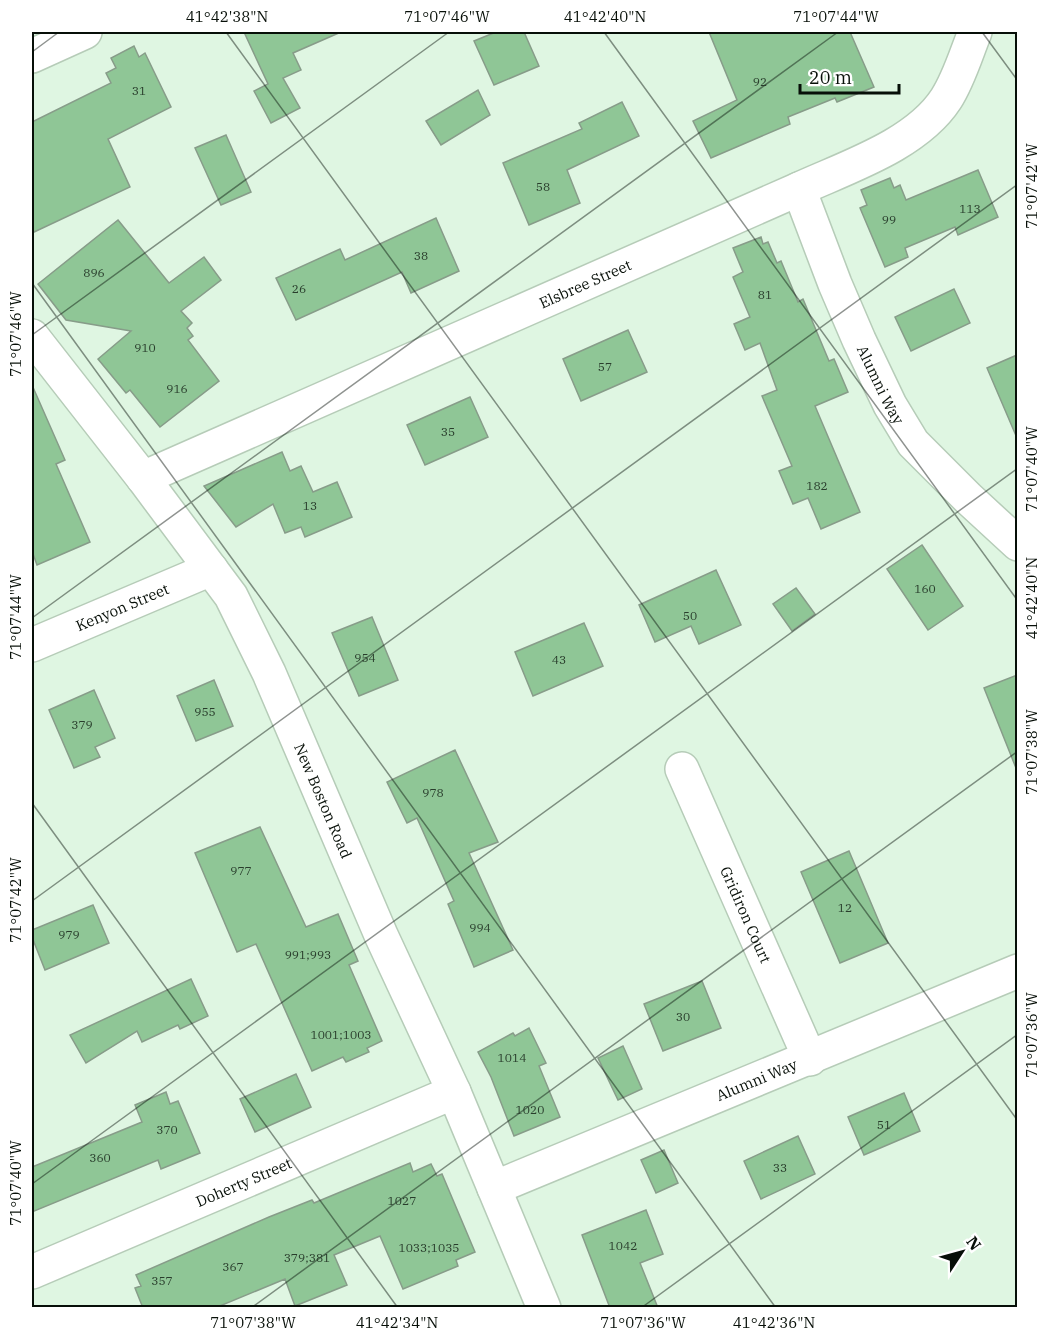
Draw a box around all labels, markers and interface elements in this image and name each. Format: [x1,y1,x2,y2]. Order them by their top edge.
text: 41°42'38"N [186,7,268,26]
text: 71°07'46"W [404,7,490,26]
text: 41°42'40"N [564,7,646,26]
text: 71°07'44"W [793,7,879,26]
scale bar [800,57,899,95]
text: 20 m [809,66,852,89]
house number: 92 [753,74,767,89]
house number: 31 [132,83,146,98]
text: 71°07'42"W [1022,143,1041,229]
house number: 58 [536,179,550,194]
house number: 113 [959,201,981,216]
house number: 99 [882,212,896,227]
house number: 38 [414,248,428,263]
street label: Elsbree Street [536,255,634,312]
house number: 896 [83,265,105,280]
house number: 26 [292,281,306,296]
house number: 81 [758,287,772,302]
text: 71°07'46"W [6,291,25,377]
house number: 910 [134,340,156,355]
street label: Alumni Way [853,342,909,427]
house number: 57 [598,359,612,374]
house number: 916 [166,381,188,396]
house number: 35 [441,424,455,439]
text: 71°07'40"W [1022,426,1041,512]
house number: 182 [806,478,828,493]
house number: 13 [303,498,317,513]
text: 41°42'40"N [1022,557,1041,639]
text: 71°07'44"W [6,574,25,660]
street label: Kenyon Street [73,579,172,635]
house number: 160 [914,581,936,596]
house number: 50 [683,608,697,623]
house number: 954 [354,650,376,665]
house number: 43 [552,652,566,667]
house number: 955 [194,704,216,719]
text: 71°07'38"W [1022,709,1041,795]
house number: 379 [71,717,93,732]
street label: New Boston Road [291,740,356,861]
house number: 978 [422,785,444,800]
text: 71°07'42"W [6,857,25,943]
house number: 977 [230,863,252,878]
street label: Gridiron Court [717,863,776,966]
house number: 12 [838,900,852,915]
house number: 994 [469,920,491,935]
house number: 979 [58,927,80,942]
house number: 991;993 [285,947,331,962]
text: 71°07'36"W [1022,992,1041,1078]
house number: 30 [676,1009,690,1024]
house number: 1001;1003 [310,1027,372,1042]
house number: 1014 [498,1050,526,1065]
street label: Alumni Way [713,1054,800,1105]
house number: 1020 [516,1102,544,1117]
house number: 51 [877,1117,891,1132]
house number: 370 [156,1122,178,1137]
text: 71°07'40"W [6,1140,25,1226]
house number: 360 [89,1150,111,1165]
street label: Doherty Street [193,1153,294,1211]
house number: 33 [773,1160,787,1175]
house number: 1027 [388,1193,416,1208]
north arrow [932,1222,992,1282]
text: N [962,1232,986,1254]
house number: 1042 [609,1238,637,1253]
house number: 1033;1035 [398,1240,460,1255]
house number: 379;381 [284,1250,330,1265]
house number: 367 [222,1259,244,1274]
house number: 357 [151,1273,173,1288]
text: 71°07'38"W [210,1313,296,1332]
text: 41°42'34"N [356,1313,438,1332]
text: 71°07'36"W [600,1313,686,1332]
text: 41°42'36"N [733,1313,815,1332]

